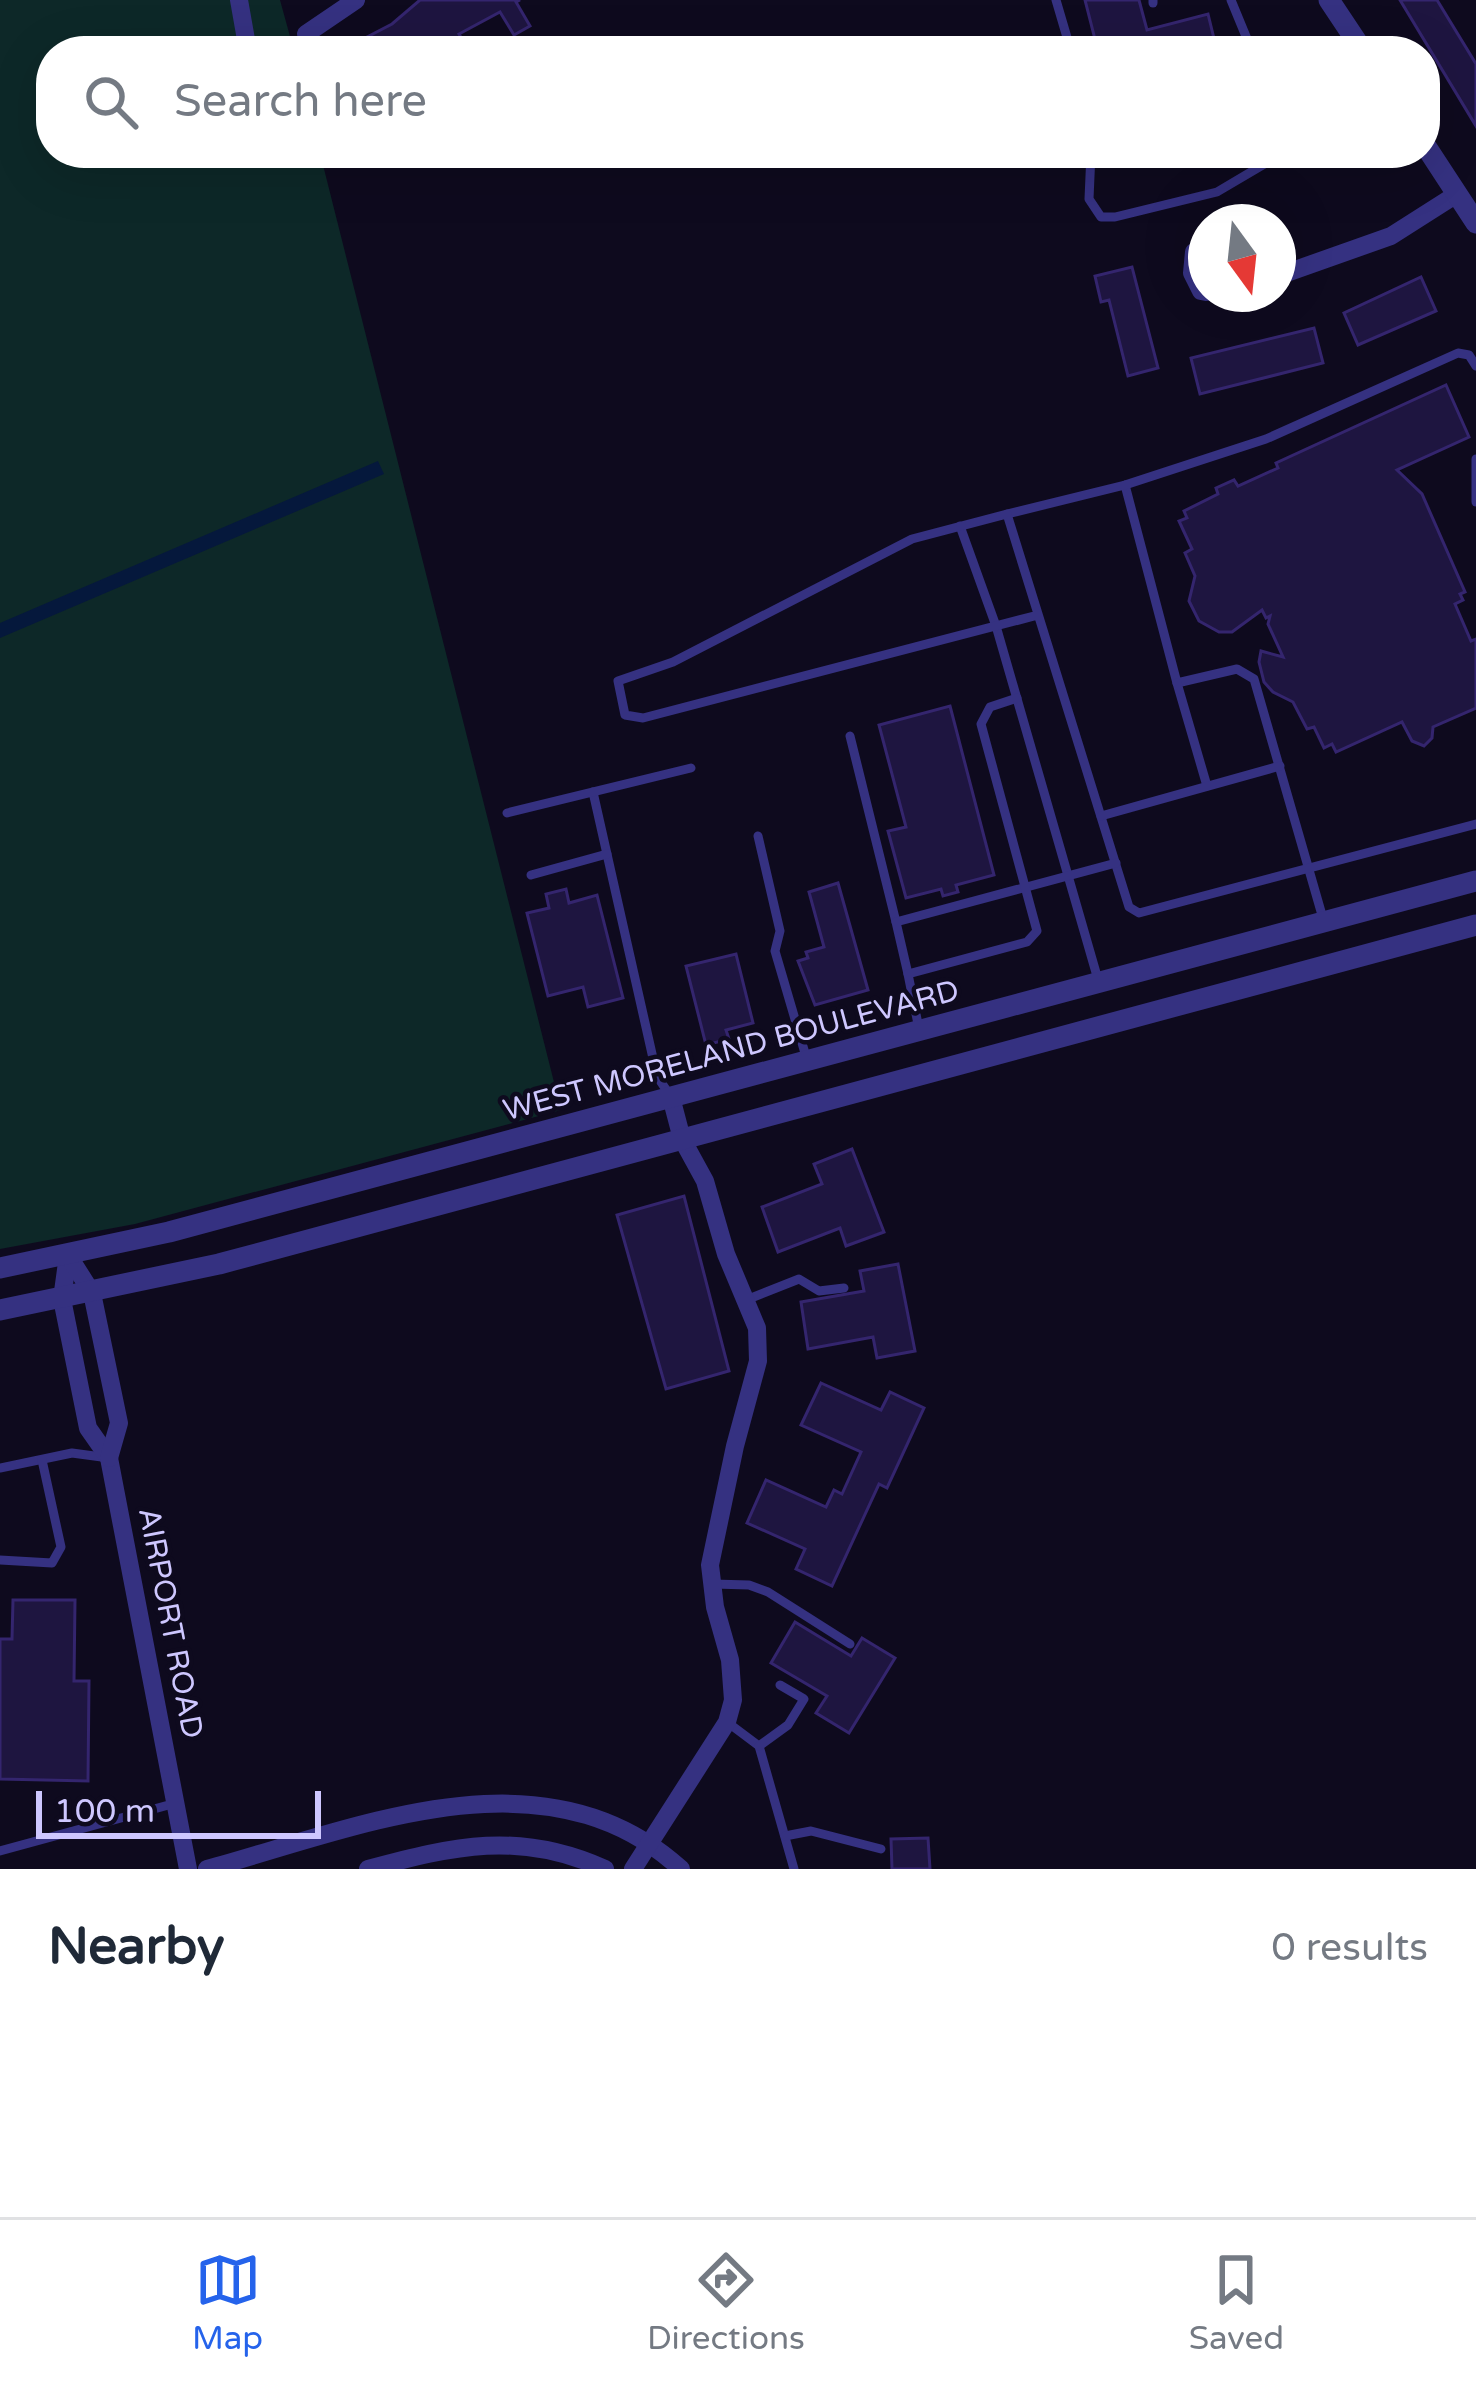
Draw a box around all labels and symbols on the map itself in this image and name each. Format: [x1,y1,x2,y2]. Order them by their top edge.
north arrow [1188,204,1296,312]
street label: WEST MORELAND BOULEVARD [499,972,963,1129]
street label: AIRPORT ROAD [130,1505,211,1742]
scale bar [36,1785,321,1838]

